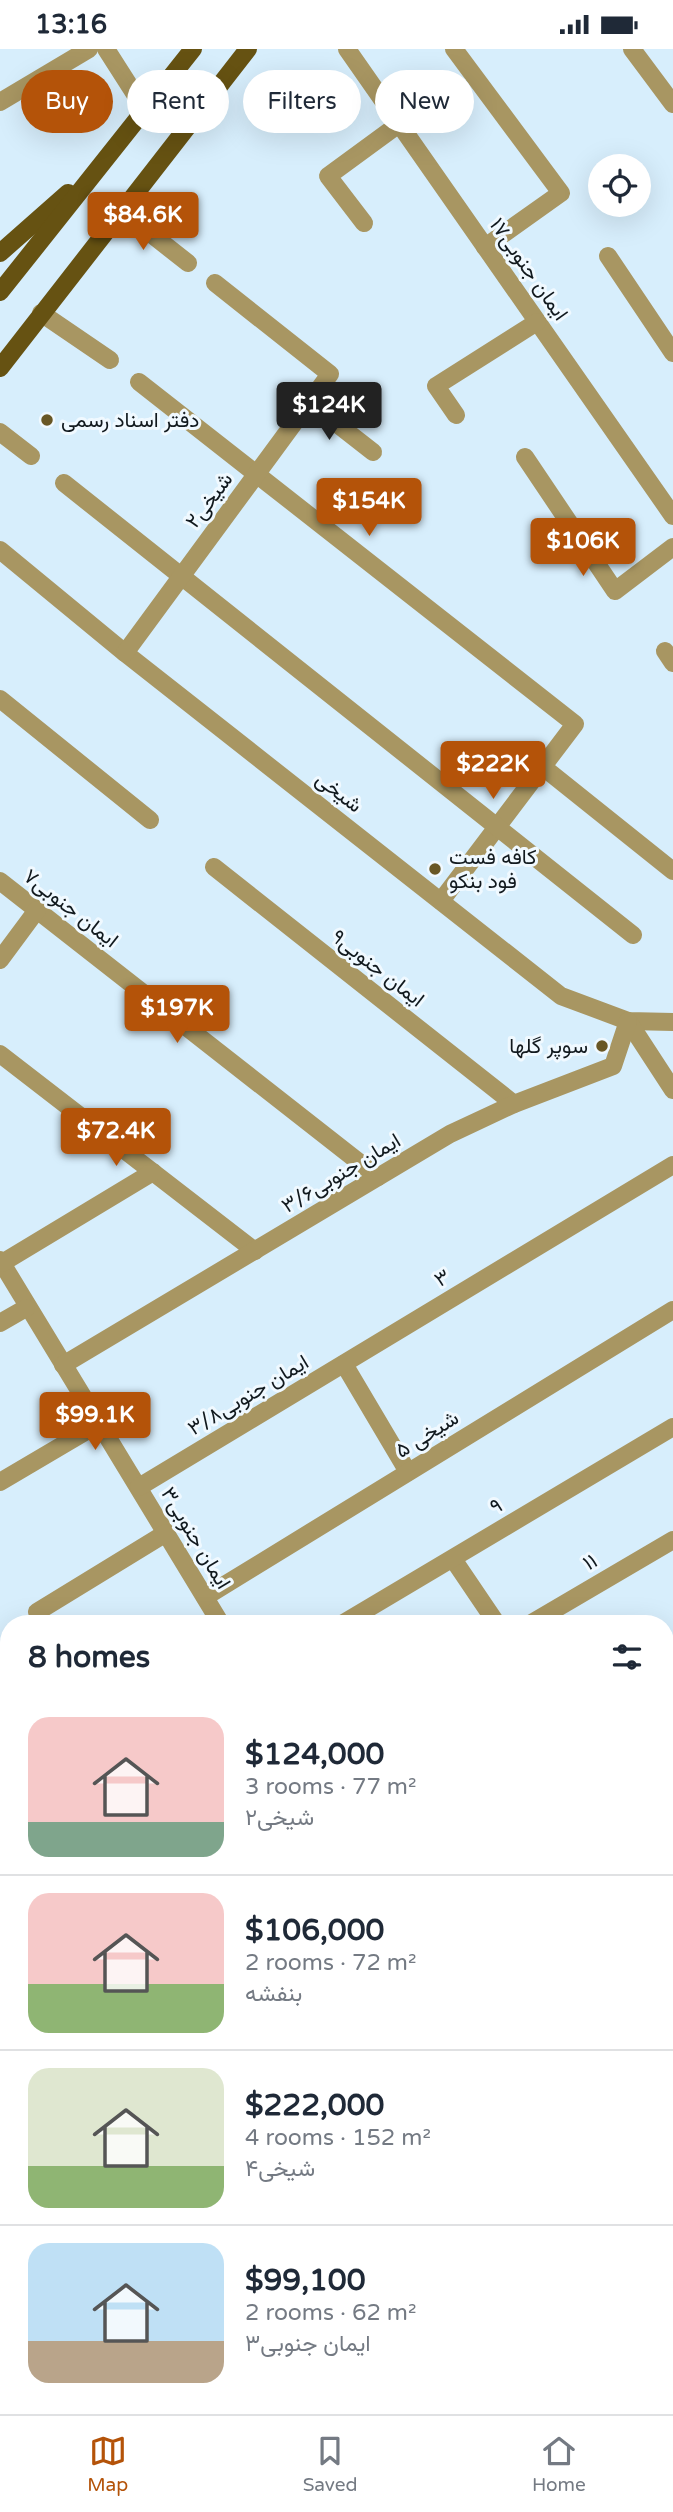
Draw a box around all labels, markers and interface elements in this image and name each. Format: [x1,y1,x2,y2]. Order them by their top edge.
text: 13:16 [35,9,107,40]
chip: Buy [21,70,113,133]
chip: Rent [127,70,229,133]
chip: Filters [243,70,361,133]
chip: New [375,70,474,133]
map controls [588,154,651,217]
button: locate [588,154,651,217]
pin: $84.6K [86,193,200,252]
text: $84.6K [104,201,182,229]
street label: ایمان جنوبی۱۷ [484,213,573,325]
pin: $124K [280,383,378,442]
text: $124K [293,391,365,419]
place label: دفتر اسناد رسمی [61,408,199,433]
marker: دفتر اسناد رسمی [39,412,55,428]
street label: شیخی۲ [180,468,238,533]
pin: $154K [320,479,418,538]
text: $154K [333,487,405,515]
pin: $106K [534,519,632,578]
text: $106K [547,527,619,555]
pin: $222K [444,741,542,801]
text: $222K [457,750,529,778]
street label: شیخی [310,766,367,818]
place label: کافه فست فود بنکو [449,845,537,894]
marker: کافه فست فود بنکو [427,861,443,877]
street label: ایمان جنوبی۷ [18,864,123,953]
street label: ایمان جنوبی۹ [326,924,429,1012]
pin: $197K [128,985,226,1045]
text: $197K [141,994,213,1022]
place label: سوپر گلها [509,1034,588,1060]
marker: سوپر گلها [594,1038,610,1054]
pin: $72.4K [59,1109,173,1168]
text: $72.4K [77,1117,155,1145]
street label: ایمان جنوبی۳/۶ [277,1128,405,1219]
street label: ۳ [430,1264,455,1293]
street label: ایمان جنوبی۳/۸ [183,1350,313,1441]
pin: $99.1K [38,1393,152,1452]
text: $99.1K [56,1401,134,1429]
street label: شیخی ۵ [391,1405,464,1464]
street label: ایمان جنوبی۳ [155,1483,236,1594]
street label: ۹ [485,1493,507,1520]
street label: ۱۱ [579,1549,602,1576]
icon: filters [608,1638,646,1676]
text: 8 homes [28,1639,150,1676]
text: $124,000 [245,1736,384,1773]
icon: home [84,1745,168,1829]
text: 3 rooms · 77 m² [245,1773,416,1801]
text: شیخی۲ [245,1804,314,1832]
text: $106,000 [245,1912,384,1949]
icon: home [84,1921,168,2005]
text: 2 rooms · 72 m² [245,1949,416,1977]
text: بنفشه [245,1980,302,2008]
text: $222,000 [245,2087,384,2124]
icon: home [84,2096,168,2180]
text: 4 rooms · 152 m² [245,2124,431,2152]
text: شیخی۴ [245,2155,315,2183]
text: $99,100 [245,2262,365,2299]
icon: home [84,2271,168,2355]
text: 2 rooms · 62 m² [245,2299,416,2327]
text: ایمان جنوبی۳ [245,2330,371,2358]
tab: Map [87,2432,128,2496]
tab: Saved [303,2432,358,2496]
tab: Home [532,2432,586,2496]

